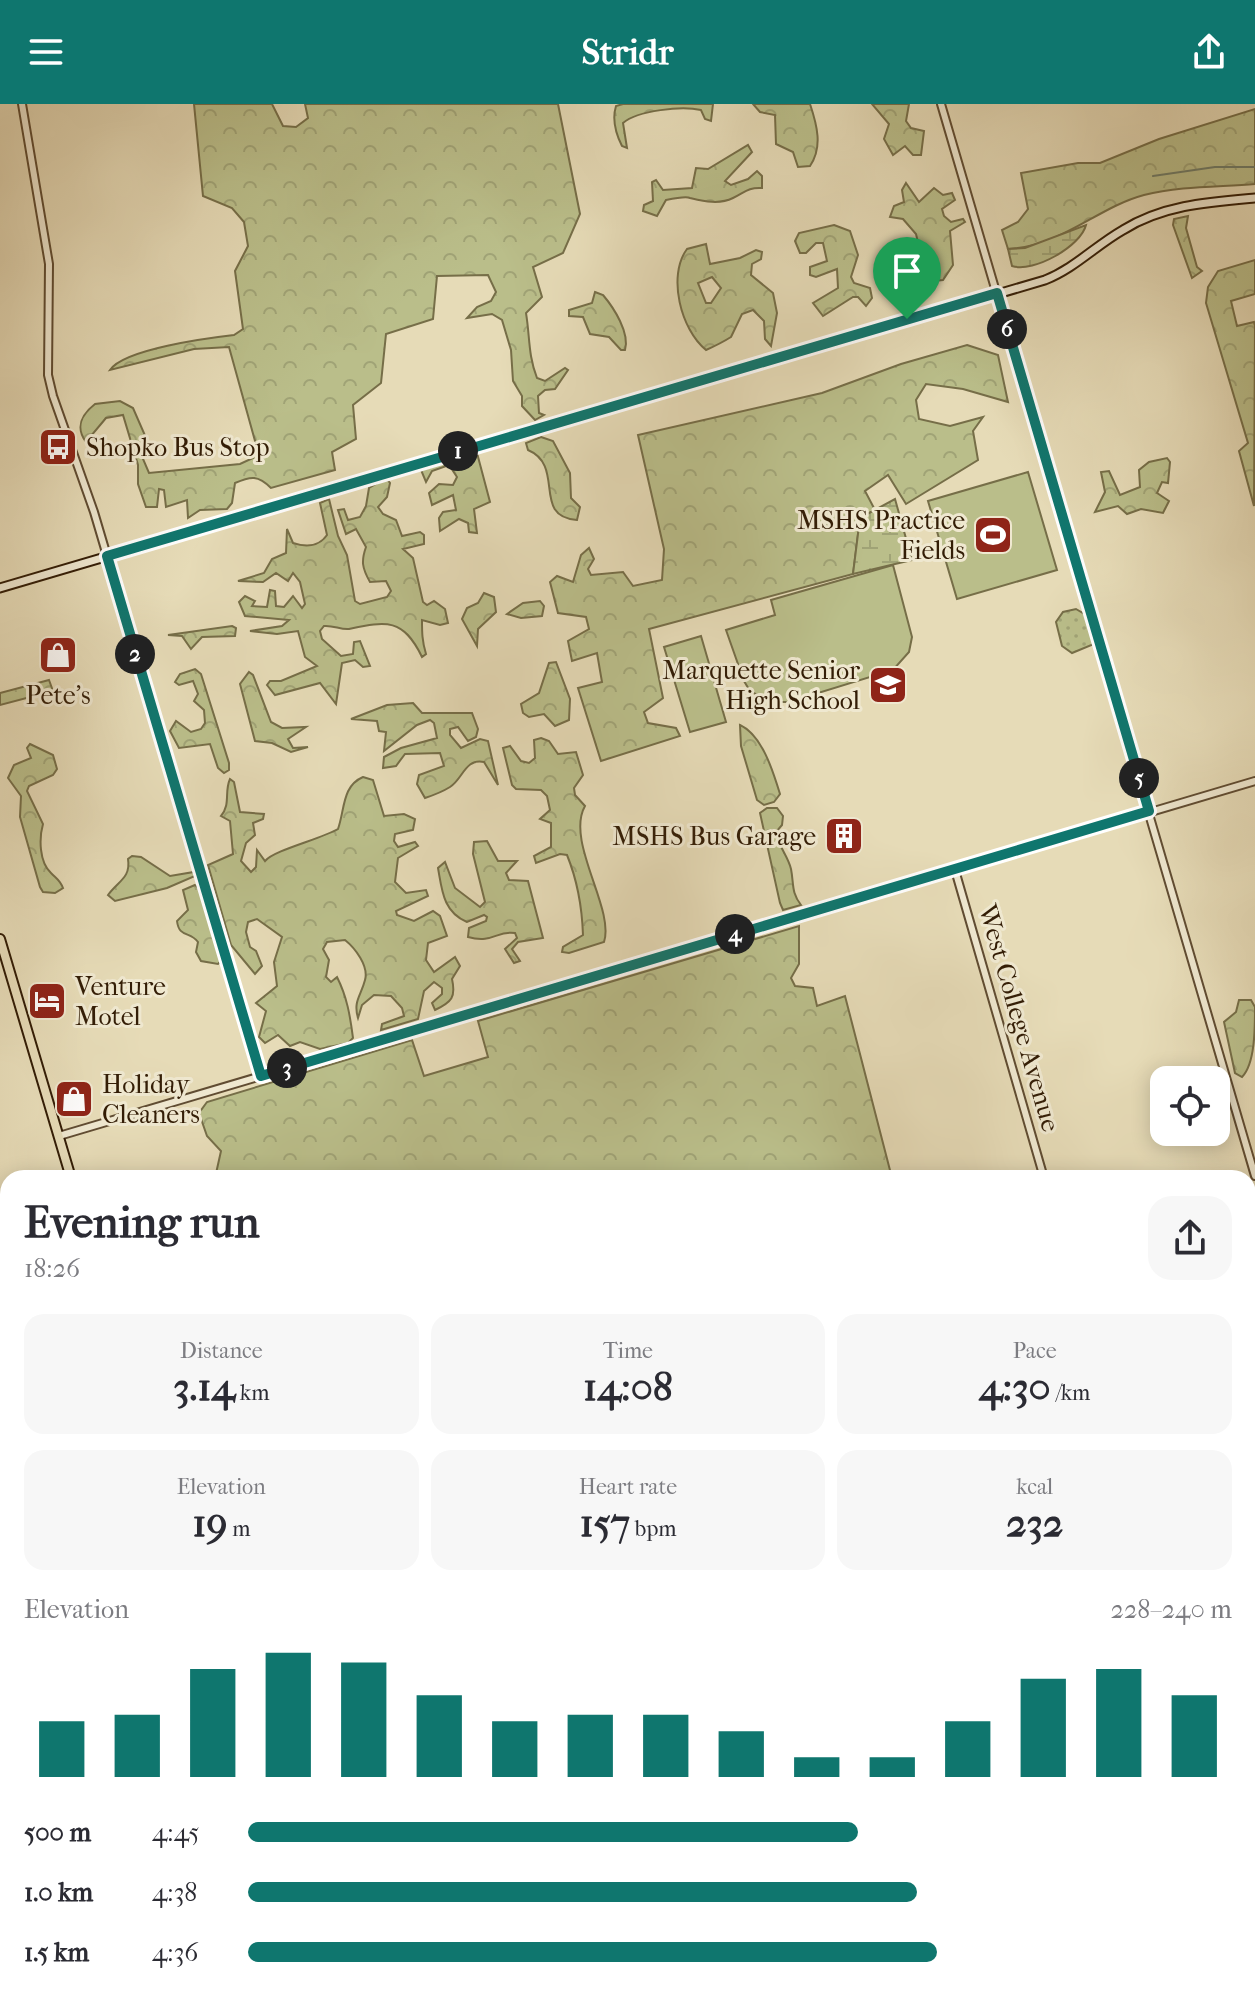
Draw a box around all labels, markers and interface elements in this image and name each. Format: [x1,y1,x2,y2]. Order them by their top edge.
icon: menu [24,30,68,74]
icon: share [1187,30,1231,74]
text: Stridr [581,31,674,73]
pin [873,237,941,319]
icon: arrive [885,249,929,293]
pin: 6 [987,309,1027,349]
text: 6 [1001,316,1013,342]
bus stop icon: Shopko Bus Stop [37,426,79,468]
pin: 1 [438,431,478,471]
place label: Shopko Bus Stop [86,432,270,463]
text: 1 [454,438,462,464]
place label: MSHS Practice Fields [797,505,965,566]
sports icon: MSHS Practice Fields [972,514,1014,556]
shop icon: Pete's [37,634,79,676]
pin: 2 [115,634,155,674]
text: 2 [129,641,141,667]
place label: Marquette Senior High School [662,655,860,716]
school or university icon: Marquette Senior High School [867,664,909,706]
place label: Pete's [25,680,91,711]
pin: 5 [1119,758,1159,798]
text: 5 [1134,765,1144,791]
building icon: MSHS Bus Garage [823,815,865,857]
place label: MSHS Bus Garage [612,821,816,852]
street label: West College Avenue [971,900,1066,1135]
pin: 4 [715,914,755,954]
text: 4 [729,921,742,947]
place label: Venture Motel [74,971,166,1032]
hotel icon: Venture Motel [26,980,68,1022]
pin: 3 [267,1048,307,1088]
text: 3 [282,1055,292,1081]
map controls [1150,1066,1230,1146]
button: locate [1150,1066,1230,1146]
place label: Holiday Cleaners [102,1069,200,1130]
shop icon: Holiday Cleaners [53,1078,95,1120]
button: share [1148,1196,1232,1280]
text: Evening run [24,1197,259,1248]
text: 18:26 [24,1253,80,1284]
text: Distance [180,1338,263,1364]
text: Time [603,1338,653,1364]
text: Pace [1013,1338,1057,1364]
text: 3.14 [173,1364,235,1410]
text: 14:08 [583,1364,673,1410]
text: 4:30 [979,1364,1051,1410]
text: km [235,1380,270,1406]
text: /km [1051,1380,1090,1406]
text: Elevation [177,1474,266,1500]
text: Heart rate [579,1474,677,1500]
text: kcal [1016,1474,1053,1500]
text: 19 [192,1500,227,1546]
text: 157 [579,1500,630,1546]
text: 232 [1006,1500,1063,1546]
text: m [227,1516,250,1542]
text: bpm [630,1516,677,1542]
text: Elevation [24,1594,129,1625]
text: 228–240 m [1111,1594,1232,1625]
text: 500 m [24,1817,91,1848]
text: 4:45 [152,1817,200,1848]
text: 1.0 km [24,1877,93,1908]
text: 4:38 [152,1877,197,1908]
text: 1.5 km [24,1937,89,1968]
text: 4:36 [152,1937,198,1968]

